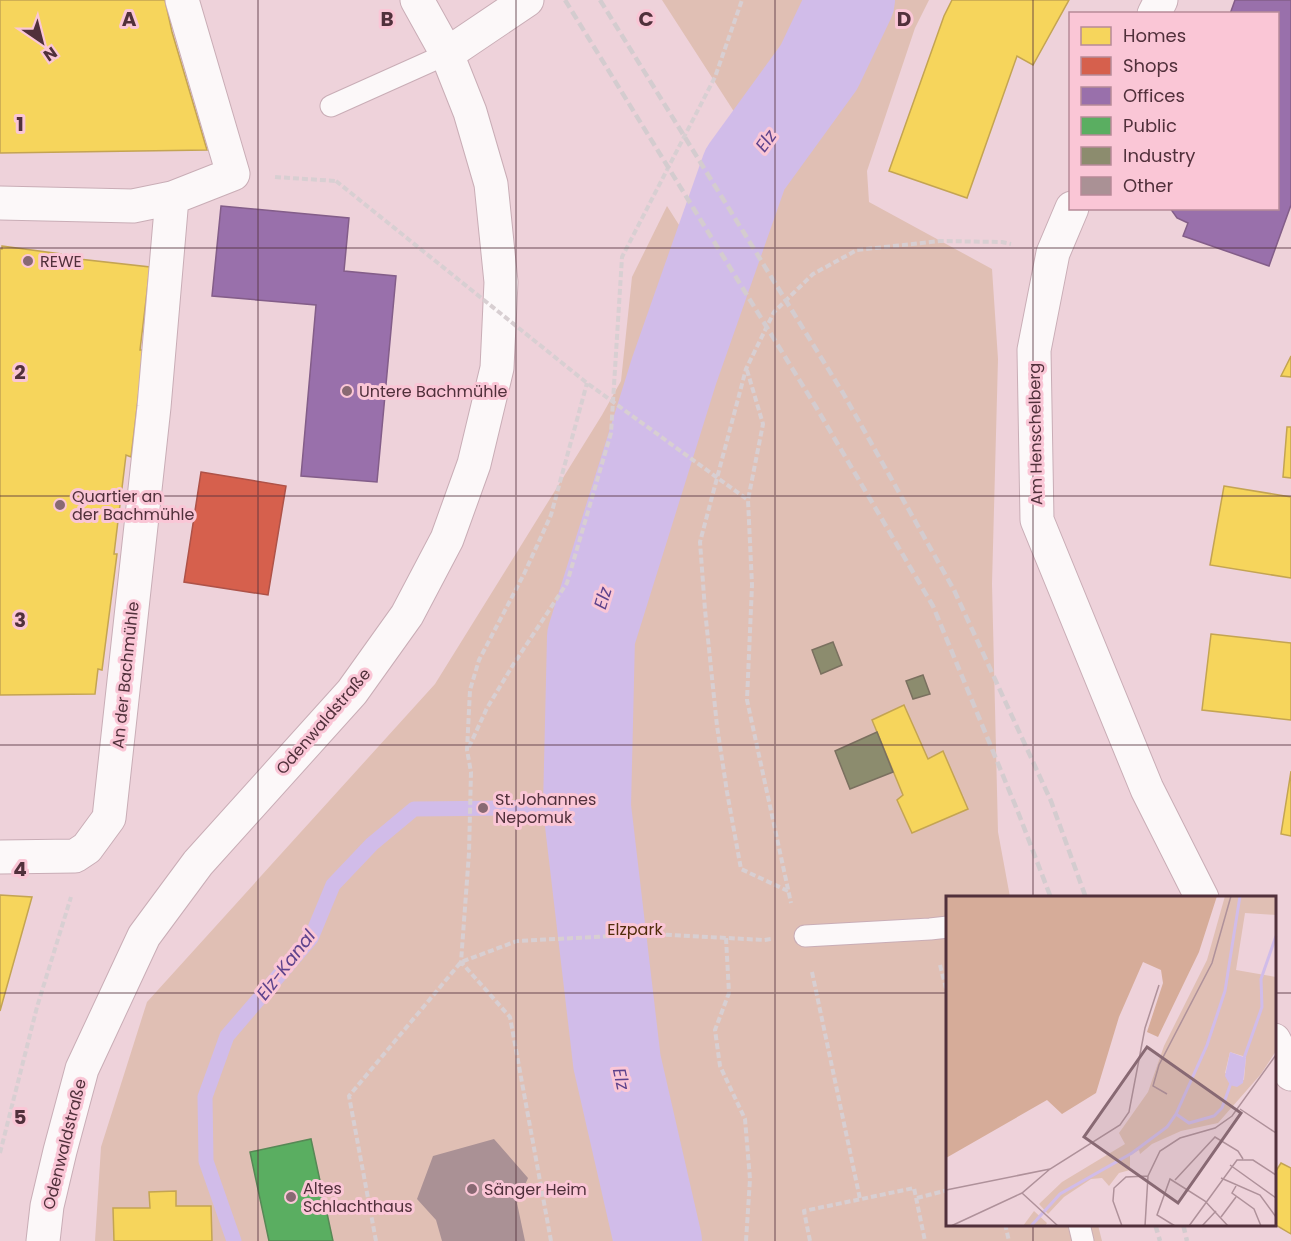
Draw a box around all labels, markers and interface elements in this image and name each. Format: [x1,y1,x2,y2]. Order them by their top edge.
text: A [122,5,137,33]
text: B [380,5,394,33]
text: C [638,5,654,33]
text: D [897,5,911,33]
north arrow [12,12,72,72]
legend [1069,12,1279,210]
text: Homes [1123,23,1186,48]
text: N [39,41,62,67]
text: Shops [1123,53,1178,78]
text: Offices [1123,83,1185,108]
text: 1 [16,110,24,138]
text: Public [1123,113,1177,138]
water label: Elz [749,124,783,157]
text: Industry [1123,143,1195,168]
text: Other [1123,173,1173,198]
place label: REWE [40,250,82,273]
marker: REWE [21,254,35,268]
text: 2 [14,358,26,386]
street label: Am Henschelberg [1023,363,1048,505]
place label: Untere Bachmühle [359,380,507,403]
marker: Untere Bachmühle [340,384,354,398]
place label: Quartier an der Bachmühle [72,485,194,526]
marker: Quartier an der Bachmühle [53,498,67,512]
water label: Elz [587,583,618,612]
street label: An der Bachmühle [106,600,145,750]
text: 3 [14,606,26,634]
street label: Odenwaldstraße [271,663,376,779]
place label: St. Johannes Nepomuk [495,788,596,829]
marker: St. Johannes Nepomuk [476,801,490,815]
text: 4 [13,855,27,883]
inset map [946,896,1276,1226]
park label: Elzpark [607,918,663,941]
water label: Elz-Kanal [250,924,321,1005]
water label: Elz [607,1066,636,1093]
street label: Odenwaldstraße [37,1076,92,1212]
text: 5 [14,1103,27,1131]
place label: Altes Schlachthaus [303,1177,413,1218]
place label: Sänger Heim [484,1178,587,1201]
marker: Sänger Heim [465,1182,479,1196]
marker: Altes Schlachthaus [284,1190,298,1204]

